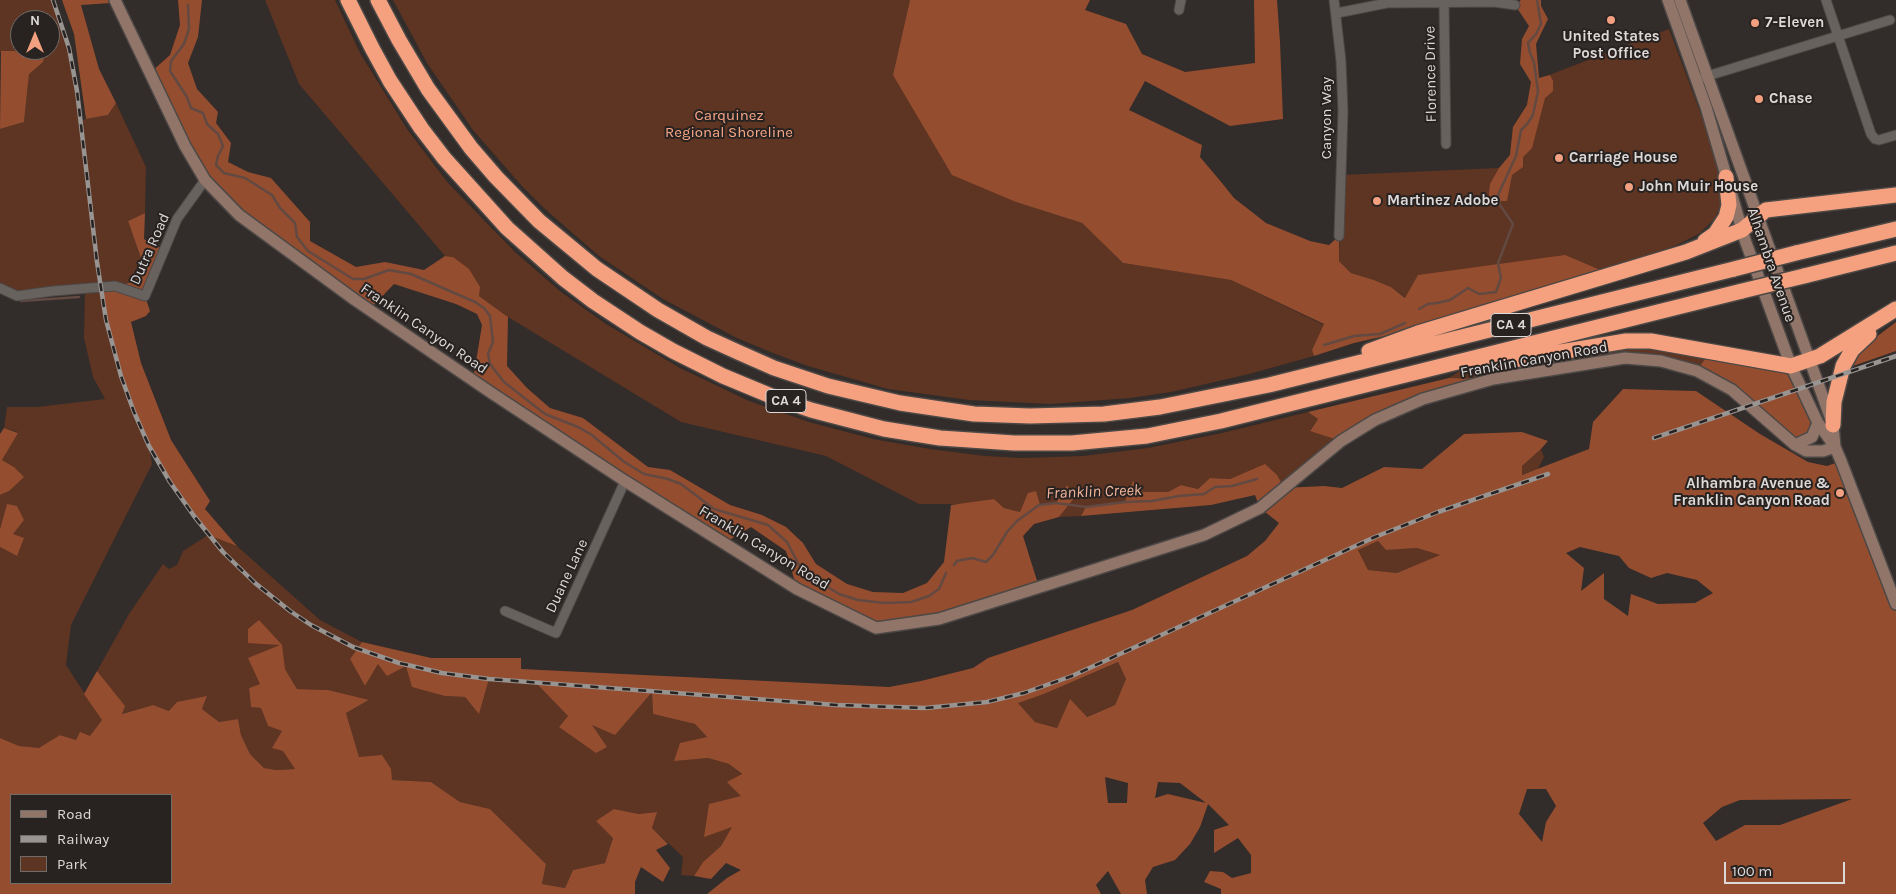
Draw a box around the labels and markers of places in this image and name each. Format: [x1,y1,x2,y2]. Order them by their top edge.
marker: United States Post Office [1605,14,1617,26]
place label: 7-Eleven [1765,14,1824,32]
marker: 7-Eleven [1749,17,1761,29]
place label: United States Post Office [1562,28,1660,63]
place label: Chase [1769,90,1812,108]
marker: Chase [1753,93,1765,105]
place label: Carriage House [1569,149,1678,167]
marker: Carriage House [1553,152,1565,164]
place label: John Muir House [1639,178,1758,196]
marker: John Muir House [1623,181,1635,193]
place label: Martinez Adobe [1387,192,1498,210]
marker: Martinez Adobe [1371,195,1383,207]
place label: Alhambra Avenue & Franklin Canyon Road [1673,475,1830,510]
marker: Alhambra Avenue & Franklin Canyon Road [1834,487,1846,499]

